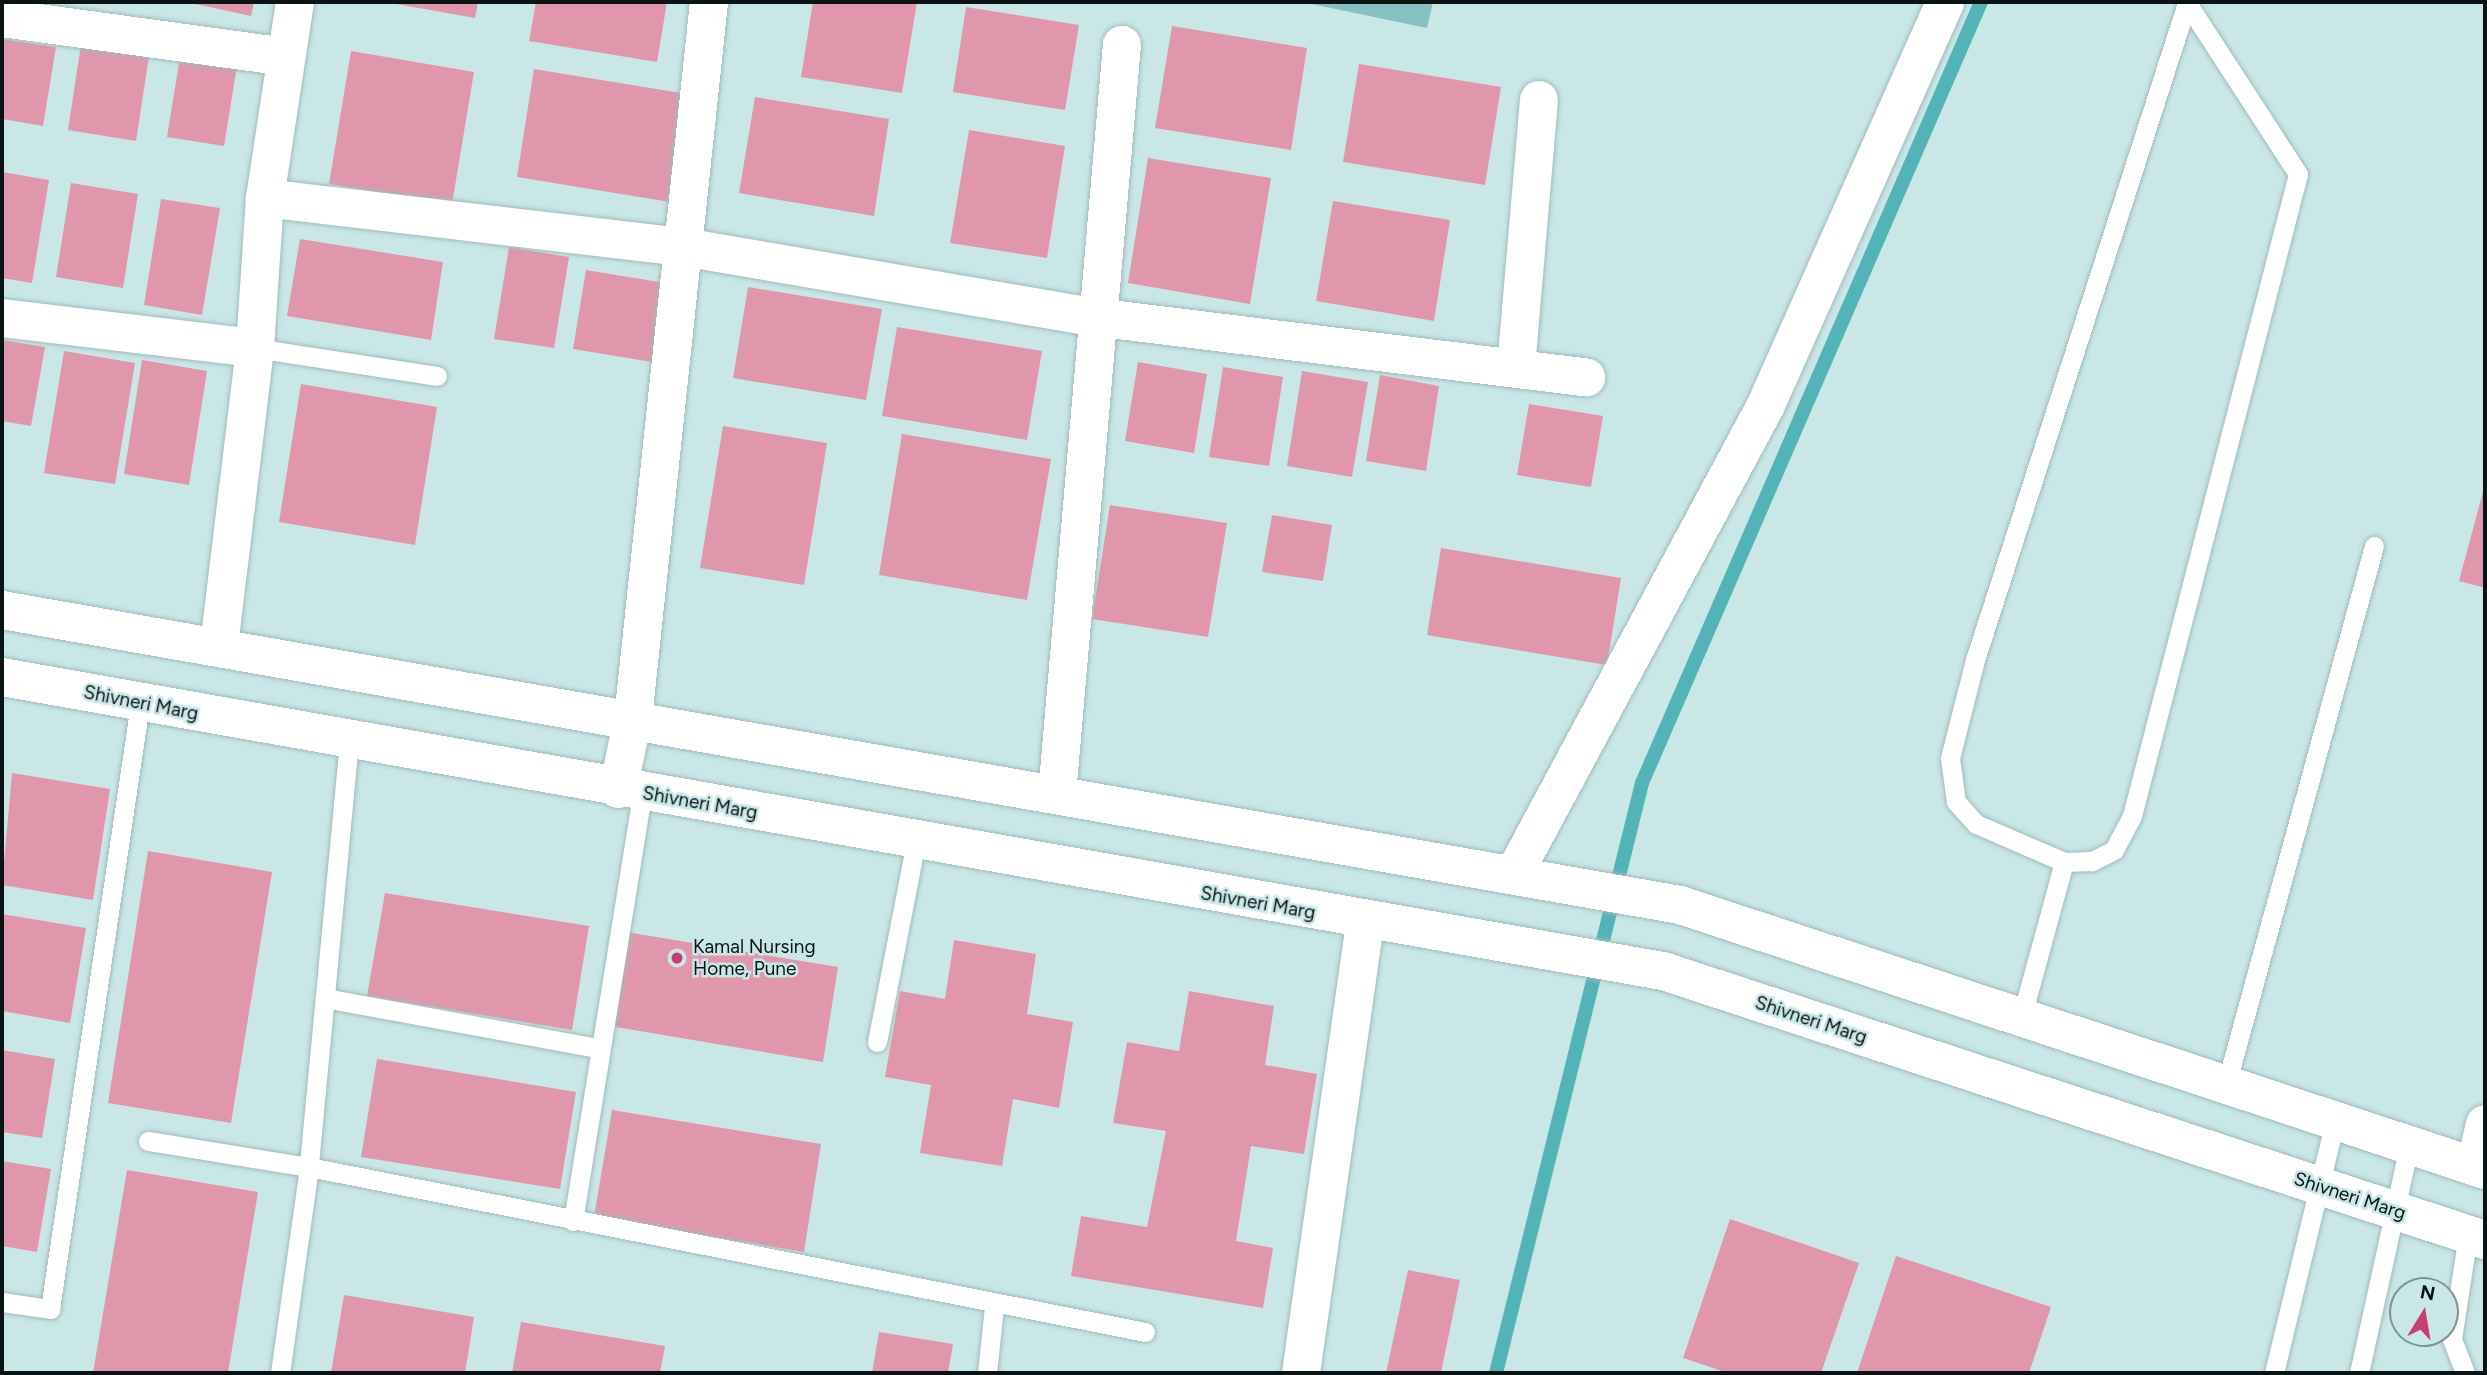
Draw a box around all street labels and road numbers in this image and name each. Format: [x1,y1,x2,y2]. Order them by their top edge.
street label: Shivneri Marg [82,681,200,725]
street label: Shivneri Marg [641,782,759,824]
street label: Shivneri Marg [1199,882,1317,924]
street label: Shivneri Marg [1752,991,1870,1049]
street label: Shivneri Marg [2291,1167,2409,1225]

